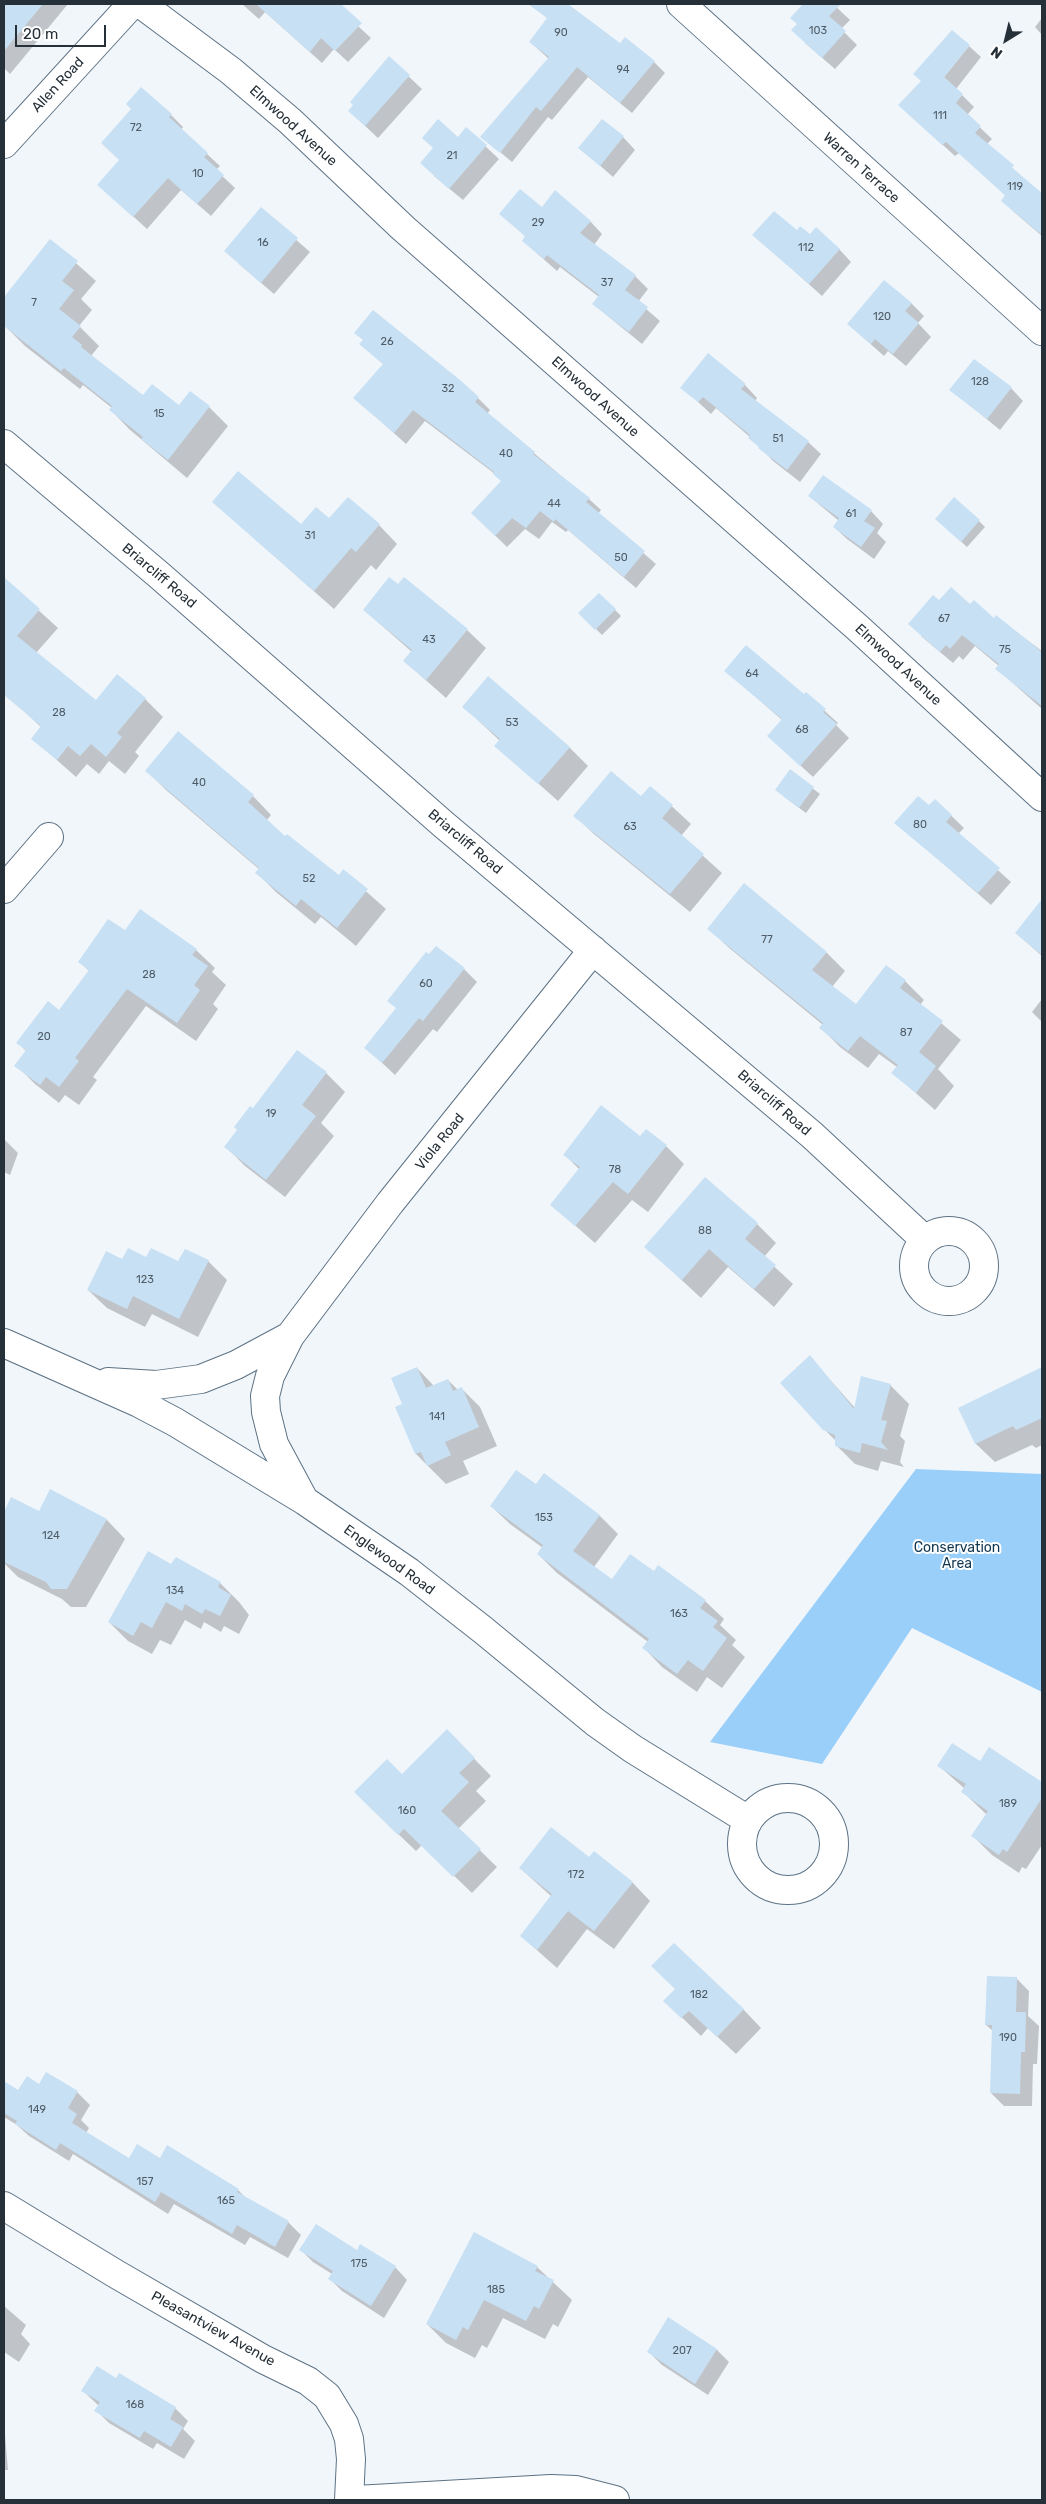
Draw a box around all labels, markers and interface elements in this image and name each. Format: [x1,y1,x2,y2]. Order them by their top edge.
scale bar [18,15,109,47]
north arrow [981,15,1031,65]
house number: 103 [809,24,827,38]
text: 20 m [23,25,58,43]
house number: 90 [554,26,568,40]
text: N [988,43,1006,62]
street label: Allen Road [28,54,88,116]
house number: 94 [616,63,630,77]
street label: Elmwood Avenue [246,82,340,170]
house number: 111 [933,109,947,123]
house number: 72 [130,121,142,135]
street label: Warren Terrace [819,129,903,207]
house number: 21 [446,149,458,163]
house number: 10 [192,167,204,181]
house number: 119 [1007,180,1023,194]
house number: 29 [532,216,544,230]
house number: 16 [257,236,269,250]
house number: 112 [798,241,814,255]
house number: 37 [601,276,613,290]
house number: 7 [31,296,37,310]
house number: 120 [873,310,891,324]
house number: 26 [380,335,394,349]
street label: Elmwood Avenue [548,353,642,441]
house number: 128 [971,375,989,389]
house number: 32 [441,382,455,396]
house number: 15 [153,407,165,421]
house number: 51 [772,432,784,446]
house number: 40 [499,447,513,461]
house number: 44 [547,497,561,511]
house number: 61 [845,507,857,521]
house number: 31 [304,529,316,543]
street label: Briarcliff Road [118,540,200,612]
house number: 50 [614,551,628,565]
house number: 67 [938,612,950,626]
street label: Elmwood Avenue [851,621,945,709]
house number: 43 [422,633,436,647]
house number: 75 [999,643,1011,657]
house number: 64 [745,667,759,681]
house number: 28 [52,706,66,720]
house number: 53 [505,716,519,730]
house number: 68 [795,723,809,737]
house number: 40 [192,776,206,790]
street label: Briarcliff Road [424,806,506,878]
house number: 80 [913,818,927,832]
house number: 63 [623,820,637,834]
house number: 52 [303,872,315,886]
house number: 77 [761,933,773,947]
house number: 28 [142,968,156,982]
house number: 60 [419,977,433,991]
house number: 87 [900,1026,912,1040]
house number: 20 [37,1030,51,1044]
street label: Briarcliff Road [734,1067,814,1139]
house number: 19 [265,1107,277,1121]
street label: Viola Road [412,1110,468,1174]
house number: 78 [609,1163,621,1177]
house number: 88 [698,1224,712,1238]
house number: 123 [136,1273,154,1287]
house number: 141 [429,1410,445,1424]
house number: 153 [535,1511,553,1525]
street label: Englewood Road [340,1521,438,1599]
house number: 124 [42,1529,60,1543]
park label: Conservation Area [914,1540,1000,1572]
house number: 134 [166,1584,184,1598]
house number: 163 [670,1607,688,1621]
house number: 189 [999,1797,1017,1811]
house number: 160 [398,1804,416,1818]
house number: 172 [568,1868,584,1882]
house number: 182 [690,1988,708,2002]
house number: 190 [999,2031,1017,2045]
house number: 149 [28,2103,46,2117]
house number: 157 [137,2175,153,2189]
house number: 165 [217,2194,235,2208]
house number: 175 [351,2257,367,2271]
house number: 185 [487,2283,505,2297]
street label: Pleasantview Avenue [148,2288,278,2370]
house number: 207 [672,2344,692,2358]
house number: 168 [126,2398,144,2412]

